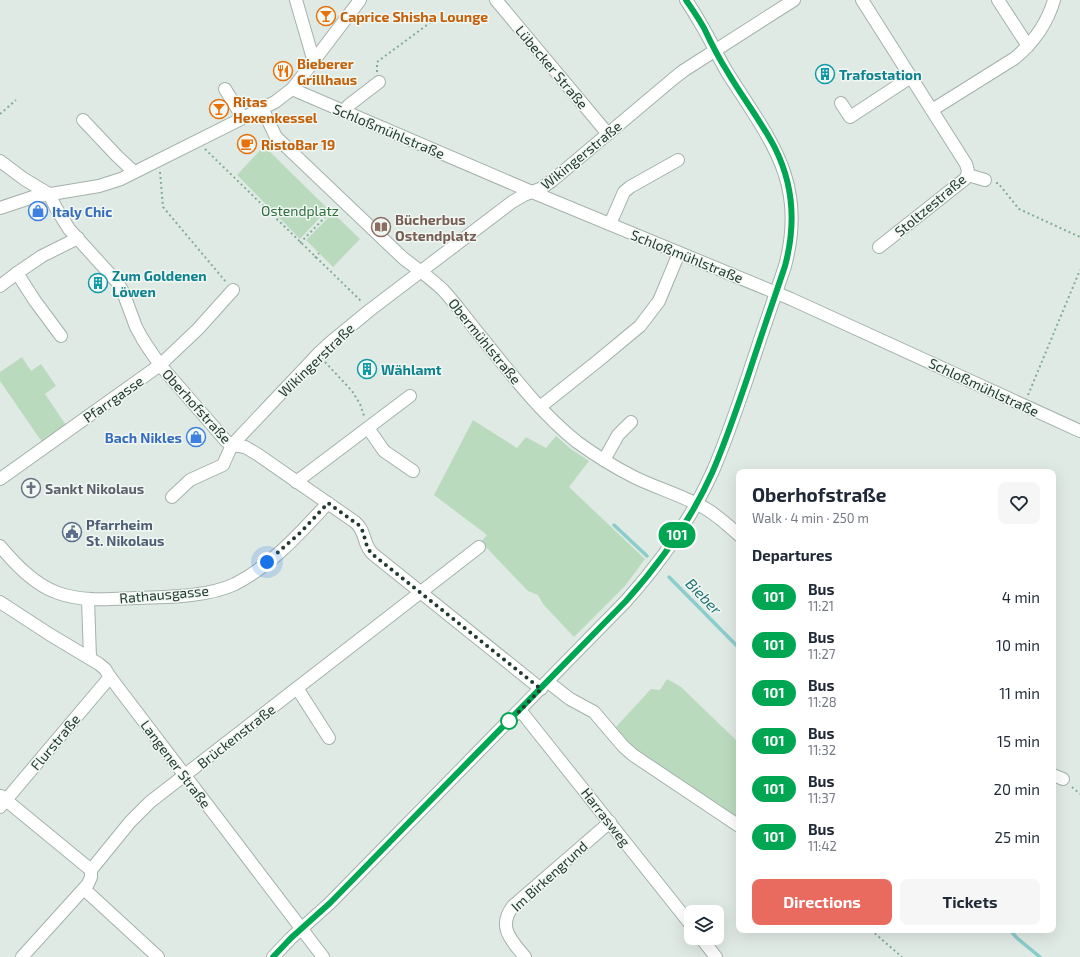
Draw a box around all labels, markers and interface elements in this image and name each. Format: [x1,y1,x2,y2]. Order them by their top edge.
bar icon: Caprice Shisha Lounge [315,5,337,27]
place label: Caprice Shisha Lounge [340,8,488,25]
street label: Lübecker Straße [512,22,592,112]
place label: Bieberer Grillhaus [297,55,357,88]
restaurant icon: Bieberer Grillhaus [272,60,294,82]
building icon: Trafostation [814,63,836,85]
place label: Trafostation [839,66,922,83]
place label: Ritas Hexenkessel [233,93,318,126]
bar icon: Ritas Hexenkessel [208,98,230,120]
street label: Schloßmühlstraße [331,100,447,162]
street label: Wikingerstraße [537,117,625,193]
cafe icon: RistoBar 19 [236,133,258,155]
place label: RistoBar 19 [261,136,335,153]
street label: Stoltzestraße [891,170,969,240]
shop icon: Italy Chic [27,200,49,222]
park label: Ostendplatz [261,202,339,219]
place label: Italy Chic [52,203,112,220]
place label: Bücherbus Ostendplatz [395,211,477,244]
library icon: Bücherbus Ostendplatz [370,216,392,238]
street label: Schloßmühlstraße [628,226,746,286]
place label: Zum Goldenen Löwen [112,267,207,300]
building icon: Zum Goldenen Löwen [87,272,109,294]
street label: Obermühlstraße [445,295,525,387]
street label: Wikingerstraße [274,319,358,401]
street label: Schloßmühlstraße [926,354,1042,420]
building icon: Wählamt [356,358,378,380]
place label: Wählamt [381,361,442,378]
street label: Oberhofstraße [159,365,235,447]
street label: Pfarrgasse [80,372,146,426]
shop icon: Bach Nikles [185,426,207,448]
place label: Bach Nikles [105,429,182,446]
church icon: Sankt Nikolaus [20,477,42,499]
place label: Sankt Nikolaus [45,480,144,497]
button: heart [998,482,1040,524]
text: Oberhofstraße [752,483,886,506]
text: Walk · 4 min · 250 m [752,510,869,526]
place label: Pfarrheim St. Nikolaus [86,516,164,549]
public building icon: Pfarrheim St. Nikolaus [61,521,83,543]
line badge: 101 [654,522,700,548]
text: 101 [667,526,687,543]
text: Departures [752,546,832,564]
your location [257,552,277,572]
water label: Bieber [682,574,726,619]
text: Bus [808,580,834,598]
street label: Rathausgasse [119,582,209,606]
text: 101 [764,588,784,605]
text: 4 min [1002,588,1040,606]
text: 11:21 [808,598,834,614]
text: Bus [808,628,834,646]
text: 101 [764,636,784,653]
text: 10 min [996,636,1040,654]
text: 11:27 [808,646,835,662]
text: Bus [808,676,834,694]
text: 101 [764,684,784,701]
text: 11 min [999,684,1040,702]
text: 11:28 [808,694,837,710]
street label: Brückenstraße [194,700,278,772]
street label: Flurstraße [27,710,83,774]
unlabelled marker [500,712,518,730]
street label: Langener Straße [137,717,215,811]
text: Bus [808,724,834,742]
text: 101 [764,732,784,749]
text: 15 min [997,732,1040,750]
text: 11:32 [808,742,836,758]
text: Bus [808,772,834,790]
text: 101 [764,780,784,797]
text: 20 min [994,780,1040,798]
street label: Harrasweg [578,784,634,850]
text: 11:37 [808,790,835,806]
text: Bus [808,820,834,838]
text: 101 [764,828,784,845]
text: 25 min [995,828,1040,846]
street label: Im Birkengrund [507,837,591,915]
text: 11:42 [808,838,837,854]
button: Directions [752,879,892,925]
button: Tickets [900,879,1040,925]
map controls [684,905,724,945]
button: layers [684,905,724,945]

